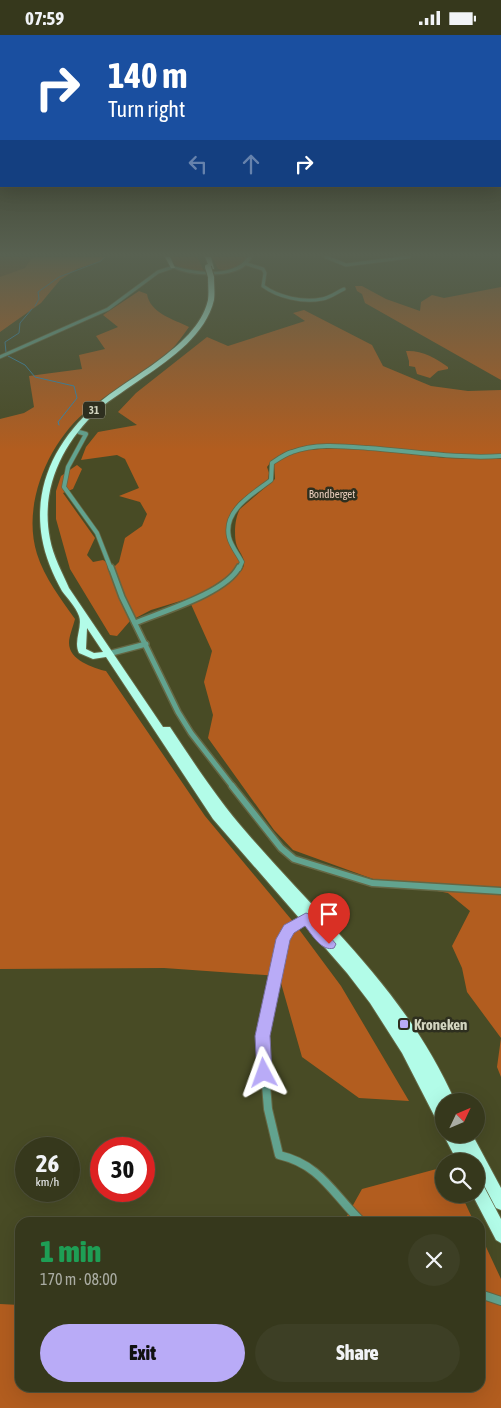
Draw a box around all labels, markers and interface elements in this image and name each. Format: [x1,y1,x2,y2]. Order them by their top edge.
text: 07:59 [25,7,64,29]
icon: right [25,55,90,120]
text: 140 m [108,55,187,95]
text: Turn right [108,96,185,122]
icon: left [184,150,212,178]
icon: ahead [237,150,265,178]
icon: right [290,150,318,178]
road number: 31 [83,401,105,419]
park label: Bondberget [309,488,355,500]
pin [308,893,350,944]
icon: arrive [315,900,343,928]
place label: Kroneken [414,1016,467,1033]
marker: Kroneken [398,1018,410,1030]
position arrow [237,1046,289,1098]
north arrow [435,1093,485,1143]
map controls [435,1093,485,1203]
speed limit sign: 30 [90,1137,155,1202]
text: 26 [36,1149,59,1177]
button: search [435,1153,485,1203]
text: km/h [36,1175,59,1189]
text: 1 min [40,1234,101,1268]
button: close [408,1234,460,1286]
text: 170 m · 08:00 [40,1270,117,1288]
button: Exit [40,1324,245,1382]
button: Share [255,1324,460,1382]

